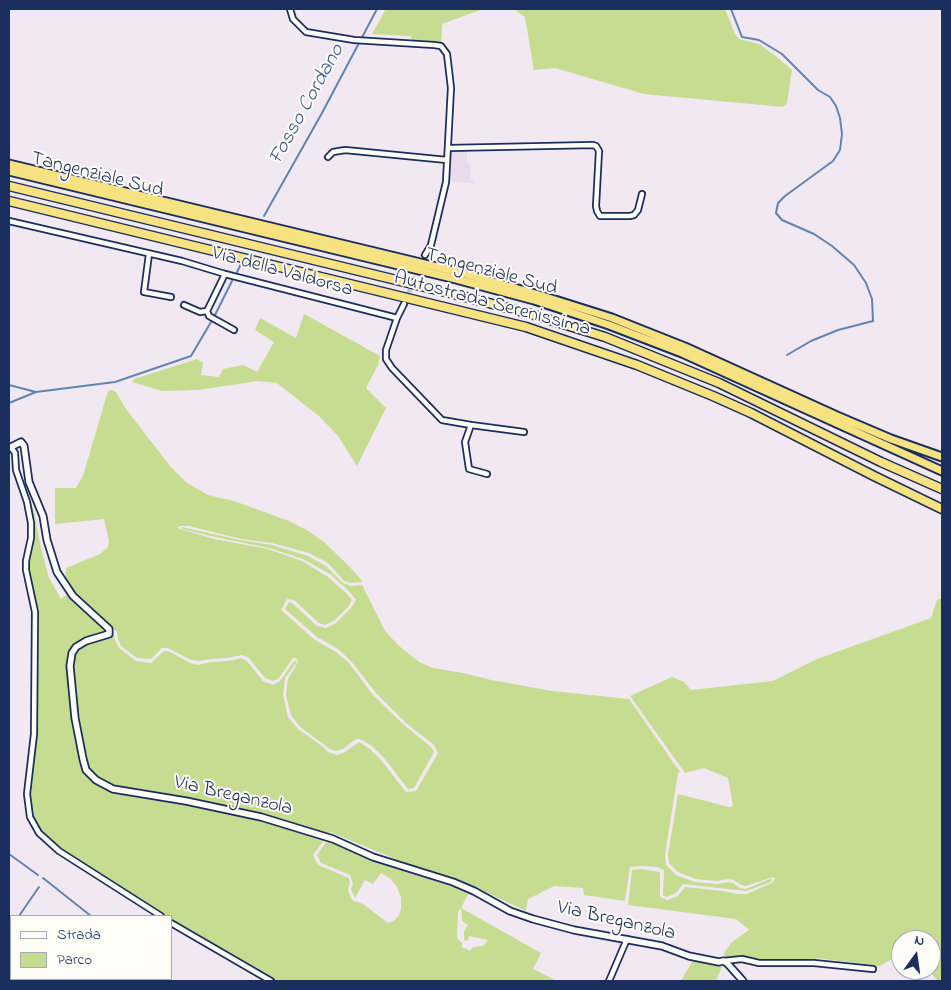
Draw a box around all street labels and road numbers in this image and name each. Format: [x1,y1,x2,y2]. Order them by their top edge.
street label: Tangenziale Sud [28,148,166,204]
street label: Via della Valdorsa [209,243,355,303]
street label: Tangenziale Sud [422,244,560,302]
street label: Autostrada Serenissima [391,267,593,343]
street label: Via Breganzola [172,772,294,822]
street label: Via Breganzola [555,897,677,947]

